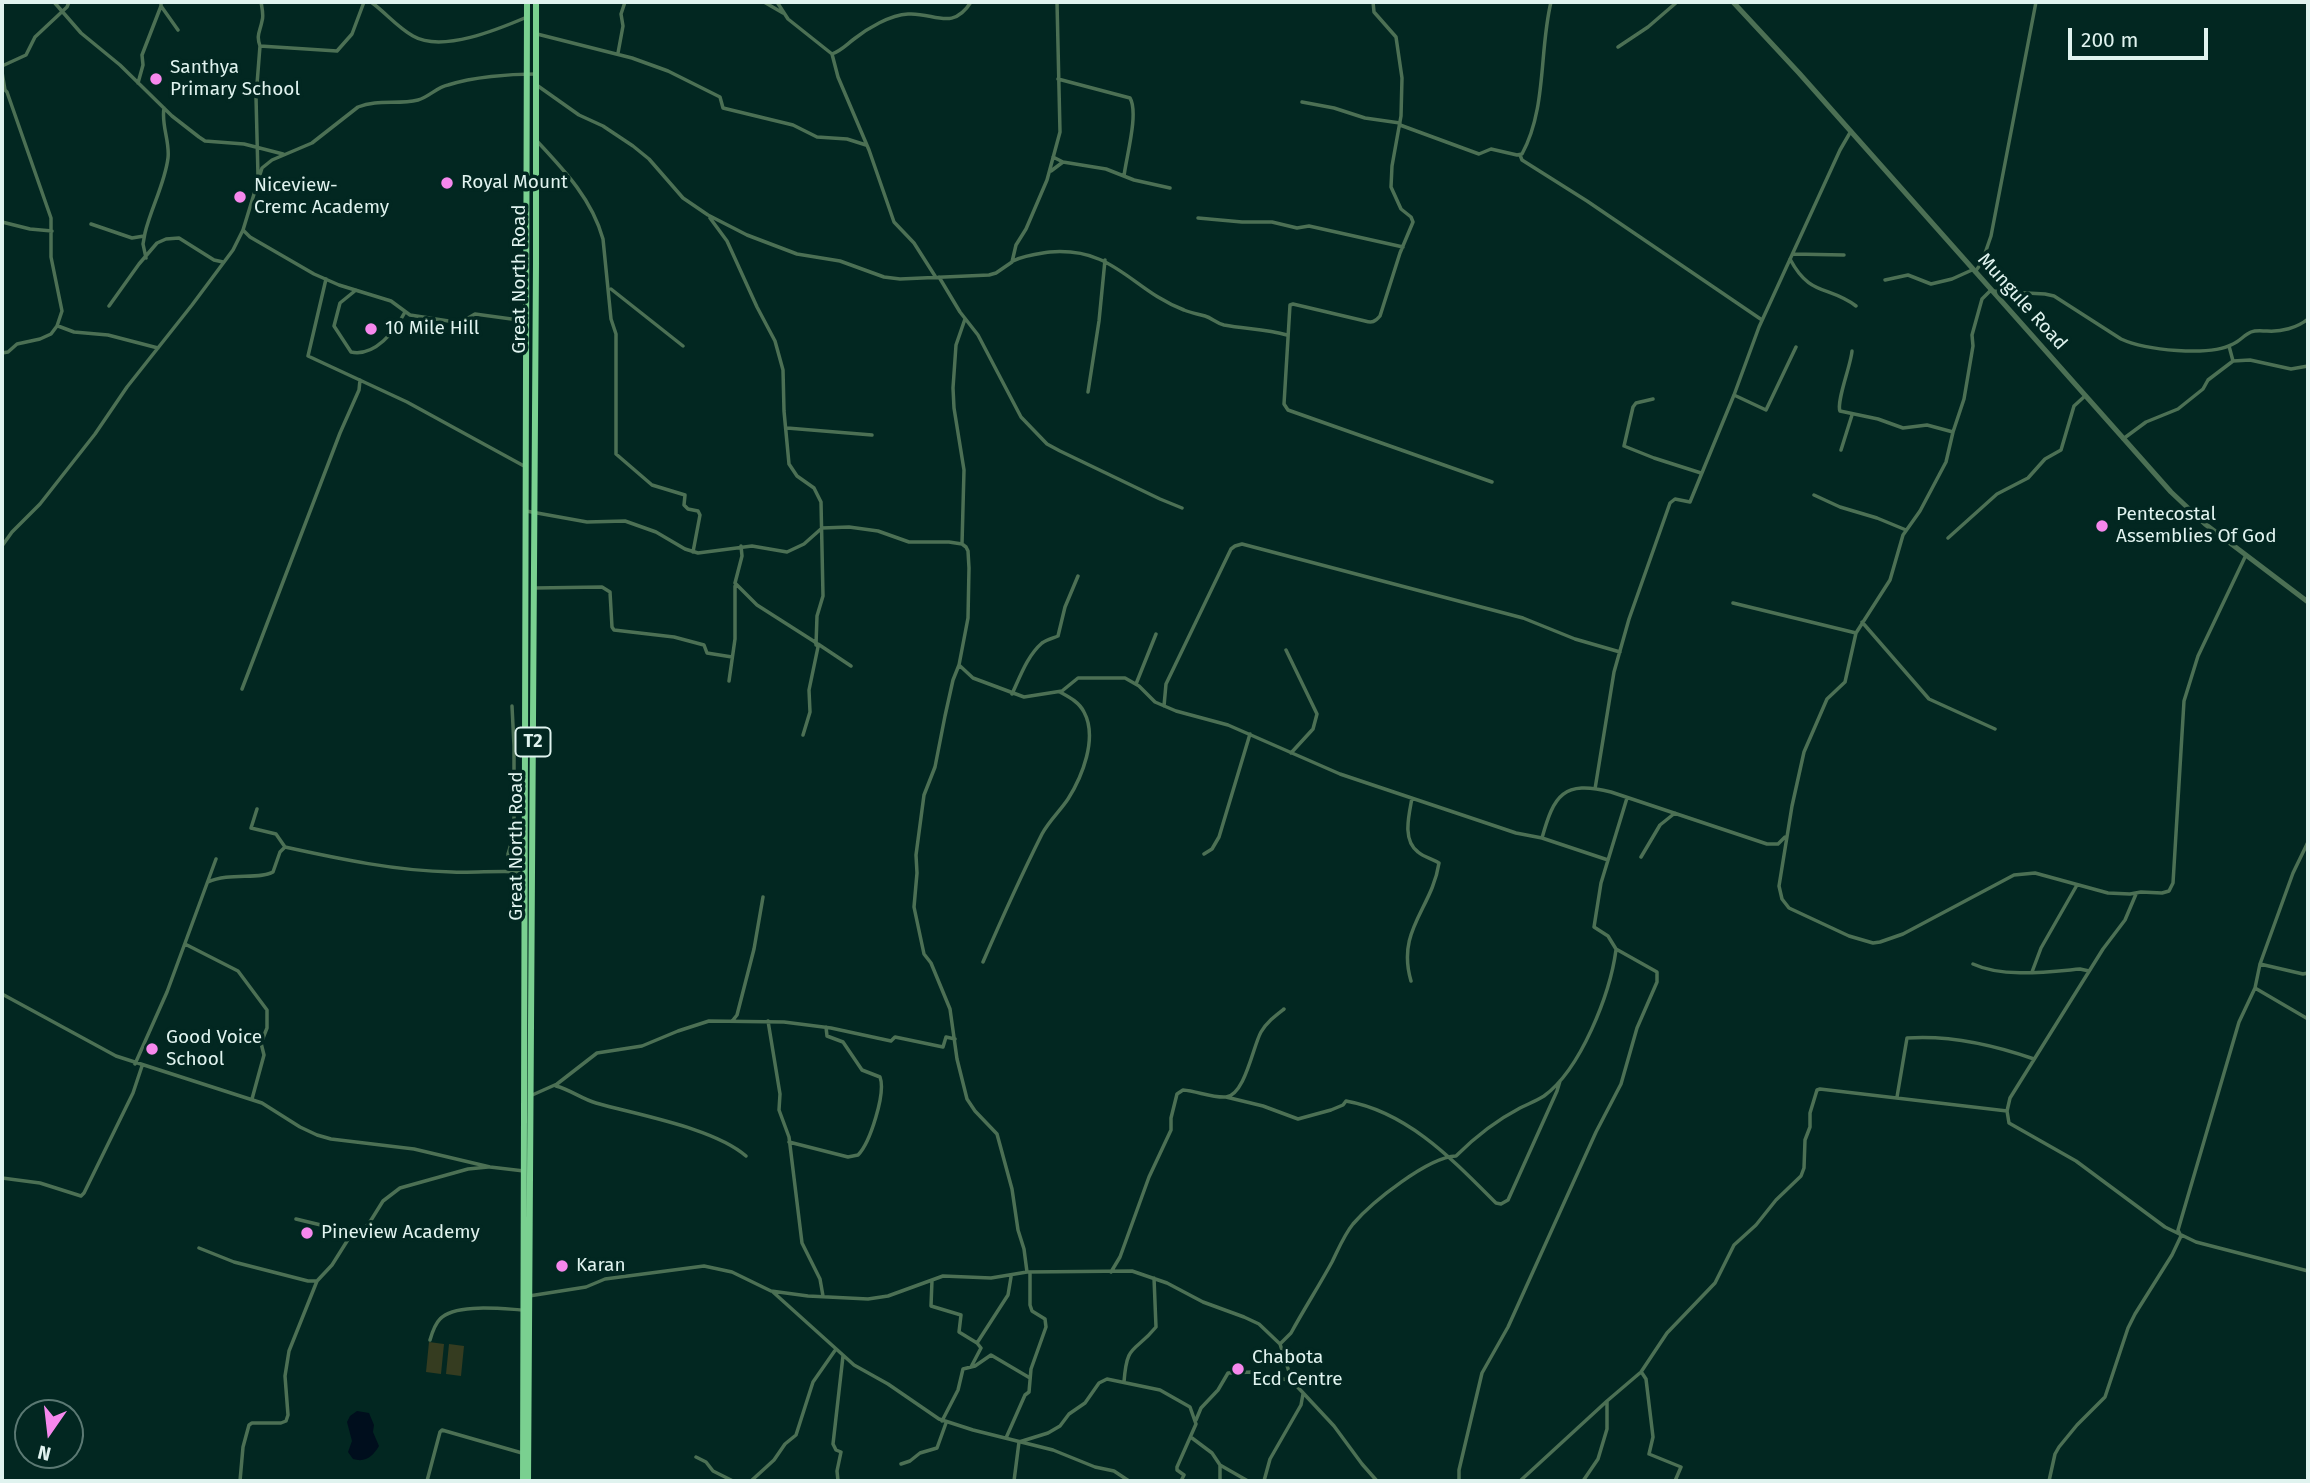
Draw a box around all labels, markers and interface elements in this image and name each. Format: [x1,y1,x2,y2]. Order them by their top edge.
scale bar [2072,14,2212,58]
text: 200 m [2081,27,2138,53]
place label: Santhya Primary School [170,57,300,101]
marker: Santhya Primary School [148,71,164,87]
place label: Royal Mount [461,172,568,194]
place label: Niceview- Cremc Academy [254,175,389,219]
marker: Royal Mount [439,175,455,191]
marker: Niceview- Cremc Academy [232,189,248,205]
street label: Great North Road [509,204,531,354]
street label: Mungule Road [1973,249,2071,355]
place label: 10 Mile Hill [385,318,479,340]
marker: 10 Mile Hill [363,321,379,337]
place label: Pentecostal Assemblies Of God [2116,504,2277,548]
marker: Pentecostal Assemblies Of God [2094,518,2110,534]
road number: T2 [516,728,550,756]
street label: Great North Road [506,771,528,921]
place label: Good Voice School [166,1027,262,1071]
marker: Good Voice School [144,1041,160,1057]
place label: Pineview Academy [321,1222,480,1244]
marker: Pineview Academy [299,1225,315,1241]
place label: Karan [576,1255,626,1277]
marker: Karan [554,1258,570,1274]
place label: Chabota Ecd Centre [1252,1347,1343,1391]
marker: Chabota Ecd Centre [1230,1361,1246,1377]
north arrow [14,1399,84,1469]
text: N [35,1440,53,1466]

